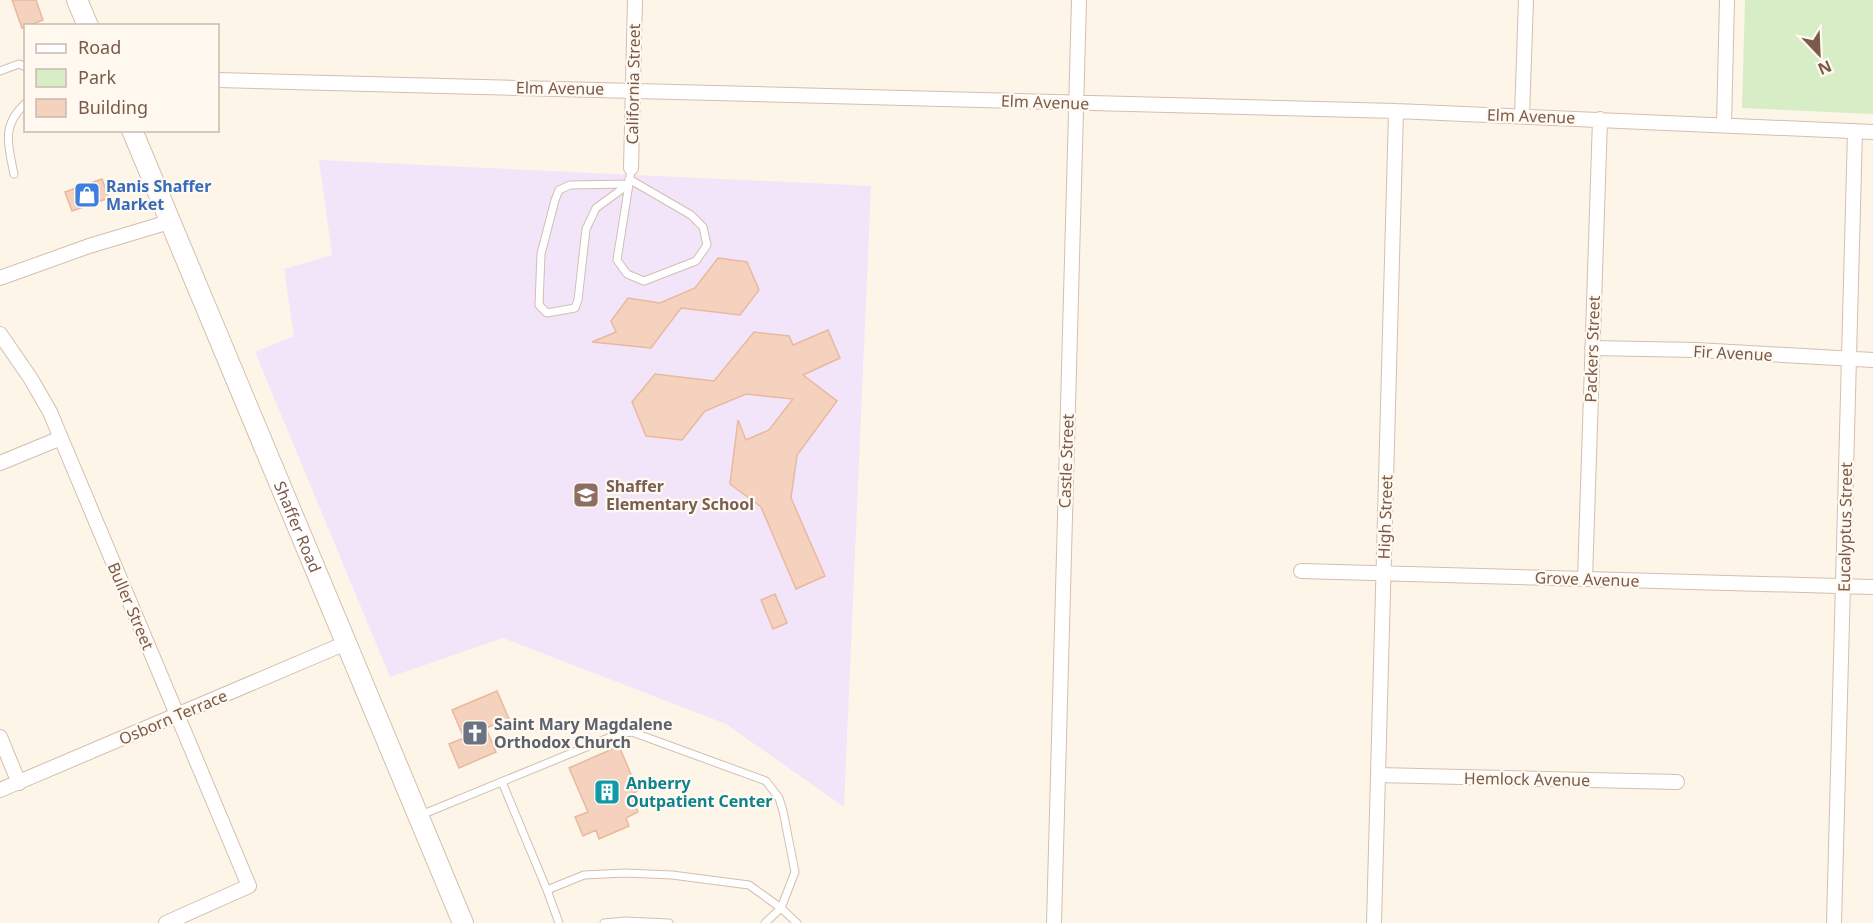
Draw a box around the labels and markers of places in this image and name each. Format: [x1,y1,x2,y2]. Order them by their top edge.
place label: Ranis Shaffer Market [106,175,211,215]
shop icon: Ranis Shaffer Market [72,180,102,210]
place label: Shaffer Elementary School [606,475,754,515]
school or university icon: Shaffer Elementary School [571,480,601,510]
place label: Saint Mary Magdalene Orthodox Church [494,713,673,753]
church icon: Saint Mary Magdalene Orthodox Church [460,718,490,748]
place label: Anberry Outpatient Center [626,772,772,812]
building icon: Anberry Outpatient Center [592,777,622,807]

